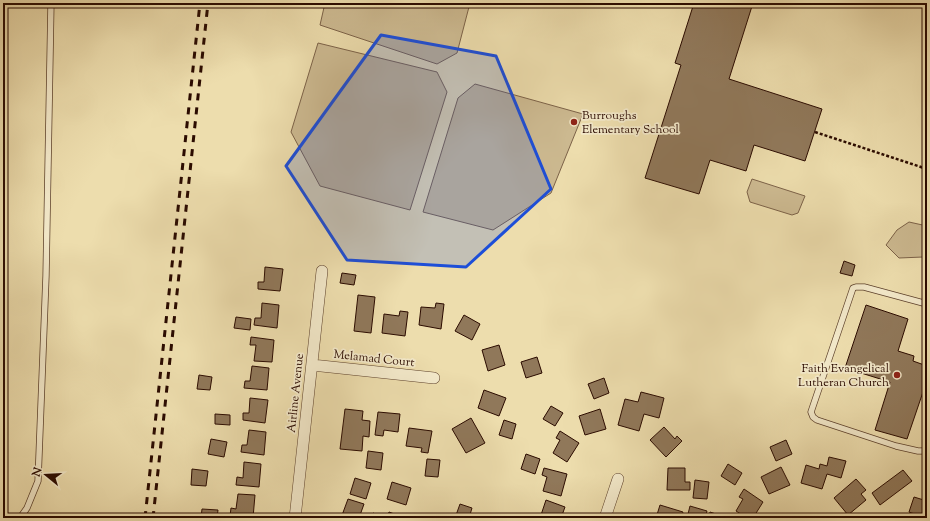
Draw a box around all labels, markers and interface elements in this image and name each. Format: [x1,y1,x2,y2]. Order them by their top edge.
place label: Burroughs Elementary School [582,107,679,139]
marker: Burroughs Elementary School [569,117,579,127]
street label: Melamad Court [333,346,415,372]
street label: Airline Avenue [283,352,309,434]
place label: Faith Evangelical Lutheran Church [798,360,890,392]
marker: Faith Evangelical Lutheran Church [892,370,902,380]
north arrow [26,455,66,495]
text: N [28,465,46,480]

